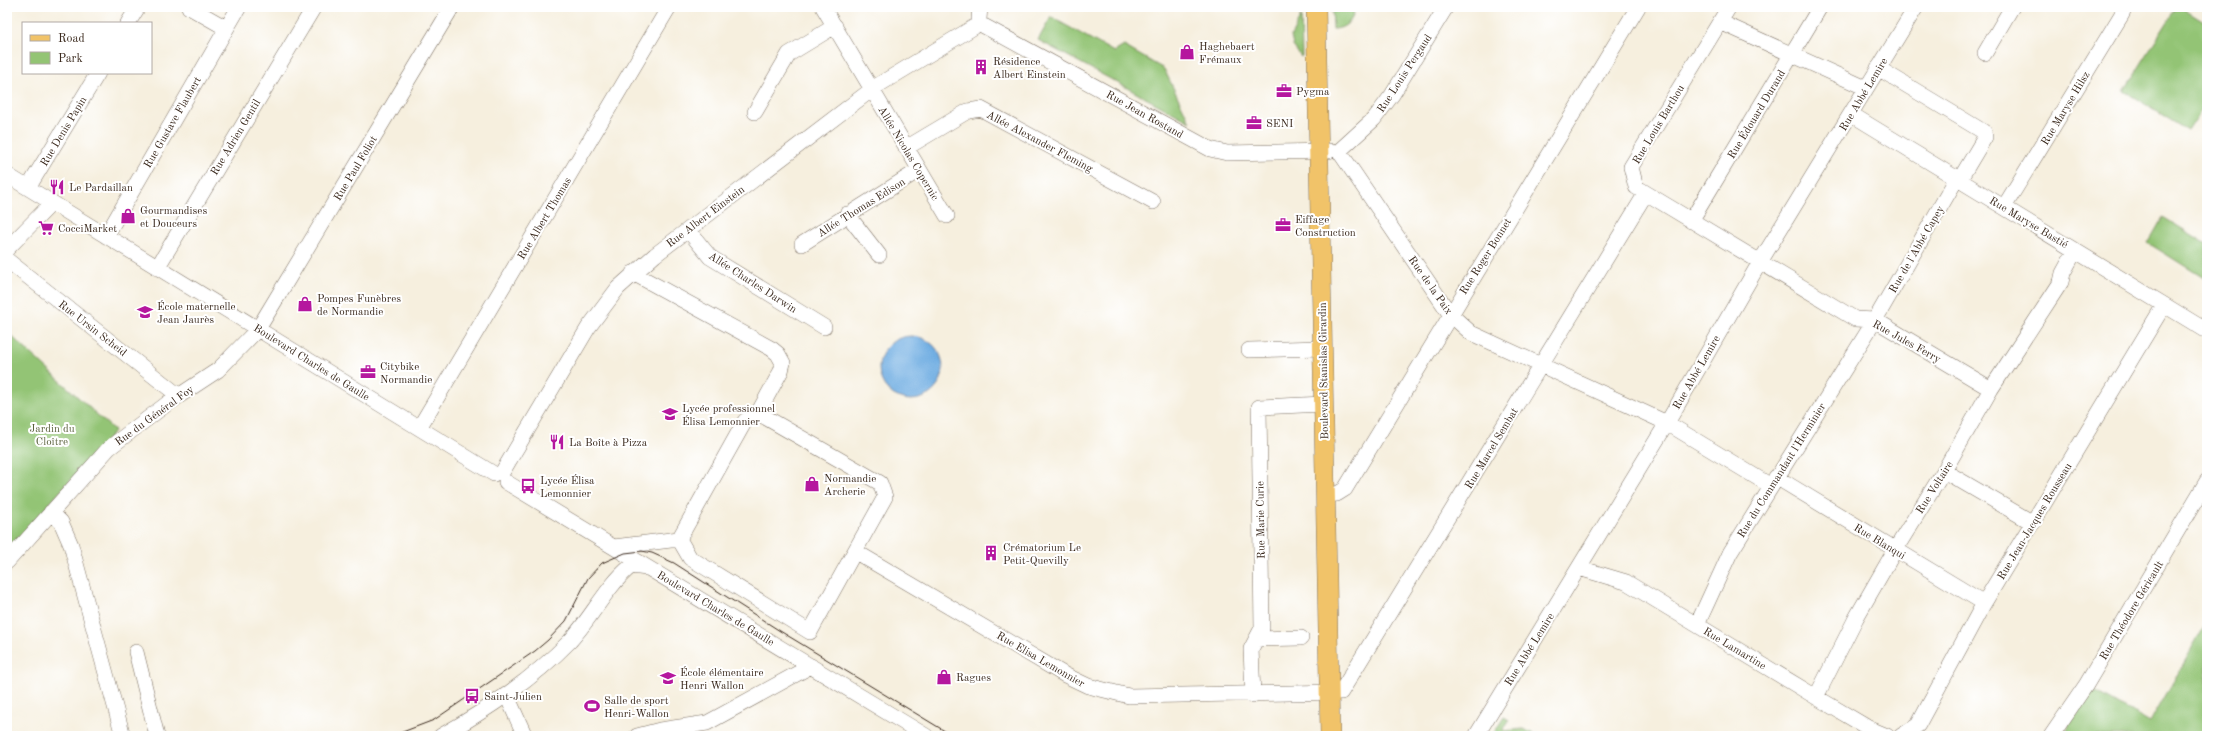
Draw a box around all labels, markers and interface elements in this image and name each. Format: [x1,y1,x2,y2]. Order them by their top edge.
legend [22,22,152,74]
street label: Rue Louis Pergaud [1376,32,1435,115]
text: Road [58,33,85,45]
place label: Haghebaert Frémaux [1199,42,1255,66]
shop icon: Haghebaert Frémaux [1178,43,1196,61]
text: Park [58,53,83,65]
street label: Rue Abbé Lemire [1838,56,1890,133]
place label: Résidence Albert Einstein [993,57,1066,81]
building icon: Résidence Albert Einstein [972,58,990,76]
street label: Rue Édouard Durand [1725,67,1788,161]
street label: Rue Maryse Hilsz [2040,70,2093,148]
street label: Rue Gustave Flaubert [143,75,204,170]
office icon: Pygma [1275,82,1293,100]
street label: Rue Louis Barthou [1631,83,1687,166]
place label: Pygma [1296,87,1330,98]
street label: Rue Jean Rostand [1104,90,1185,141]
street label: Rue Denis Papin [39,95,89,169]
street label: Rue Adrien Gentil [209,98,263,178]
street label: Allée Nicolas Copernic [875,105,940,203]
street label: Allée Alexander Fleming [984,110,1094,175]
office icon: SENI [1245,114,1263,132]
place label: SENI [1266,119,1293,130]
street label: Rue Paul Foliot [333,134,380,203]
street label: Rue Albert Thomas [516,176,574,262]
street label: Allée Thomas Edison [816,177,908,240]
restaurant icon: Le Pardaillan [48,178,66,196]
place label: Le Pardaillan [69,183,133,194]
street label: Rue Albert Einstein [665,184,747,250]
street label: Rue Maryse Bastié [1987,196,2069,251]
street label: Rue de l'Abbé Capey [1888,204,1947,295]
place label: Gourmandises et Douceurs [140,206,207,230]
shop icon: Gourmandises et Douceurs [119,207,137,225]
place label: Eiffage Construction [1295,215,1356,239]
office icon: Eiffage Construction [1274,216,1292,234]
street label: Rue Roger Bonnet [1458,217,1514,297]
supermarket icon: CocciMarket [37,219,55,237]
place label: CocciMarket [58,224,117,235]
street label: Allée Charles Darwin [706,251,798,316]
street label: Rue de la Paix [1406,255,1454,317]
place label: Pompes Funèbres de Normandie [317,294,401,318]
shop icon: Pompes Funèbres de Normandie [296,295,314,313]
street label: Rue Ursin Scheid [56,299,128,359]
place label: École maternelle Jean Jaurès [157,300,236,326]
street label: Boulevard Stanislas Girardin [1318,302,1331,440]
school or university icon: École maternelle Jean Jaurès [136,303,154,321]
street label: Rue Jules Ferry [1870,319,1942,366]
street label: Boulevard Charles de Gaulle [251,323,371,404]
street label: Rue Abbé Lemire [1672,334,1723,412]
place label: Citybike Normandie [380,362,432,386]
office icon: Citybike Normandie [359,363,377,381]
street label: Rue du Général Foy [113,384,196,448]
street label: Rue du Commandant l'Herminier [1736,401,1829,540]
place label: Lycée professionnel Élisa Lemonnier [682,404,775,428]
school or university icon: Lycée professionnel Élisa Lemonnier [661,405,679,423]
street label: Rue Marcel Sembat [1464,406,1521,491]
park label: Jardin du Cloître [29,424,75,448]
restaurant icon: La Boîte à Pizza [548,433,566,451]
place label: La Boîte à Pizza [569,438,648,449]
street label: Rue Voltaire [1915,460,1956,516]
street label: Rue Jean-Jacques Rousseau [1996,461,2075,582]
place label: Lycée Élisa Lemonnier [540,474,595,500]
place label: Normandie Archerie [824,474,876,498]
shop icon: Normandie Archerie [803,475,821,493]
bus stop icon: Lycée Élisa Lemonnier [519,477,537,495]
street label: Rue Marie Curie [1255,481,1268,559]
street label: Rue Blanqui [1851,523,1907,562]
place label: Crématorium Le Petit-Quevilly [1003,543,1081,567]
building icon: Crématorium Le Petit-Quevilly [982,544,1000,562]
street label: Rue Théodore Géricault [2098,559,2166,662]
street label: Boulevard Charles de Gaulle [655,570,776,649]
street label: Rue Abbé Lemire [1504,612,1557,688]
street label: Rue Lamartine [1701,626,1768,672]
street label: Rue Elisa Lemonnier [994,631,1087,690]
place label: École élémentaire Henri Wallon [680,666,764,692]
shop icon: Ragues [935,668,953,686]
school or university icon: École élémentaire Henri Wallon [659,669,677,687]
place label: Ragues [956,673,991,684]
bus stop icon: Saint-Julien [463,687,481,705]
place label: Saint-Julien [484,692,542,703]
place label: Salle de sport Henri-Wallon [604,696,669,720]
sports icon: Salle de sport Henri-Wallon [583,697,601,715]

